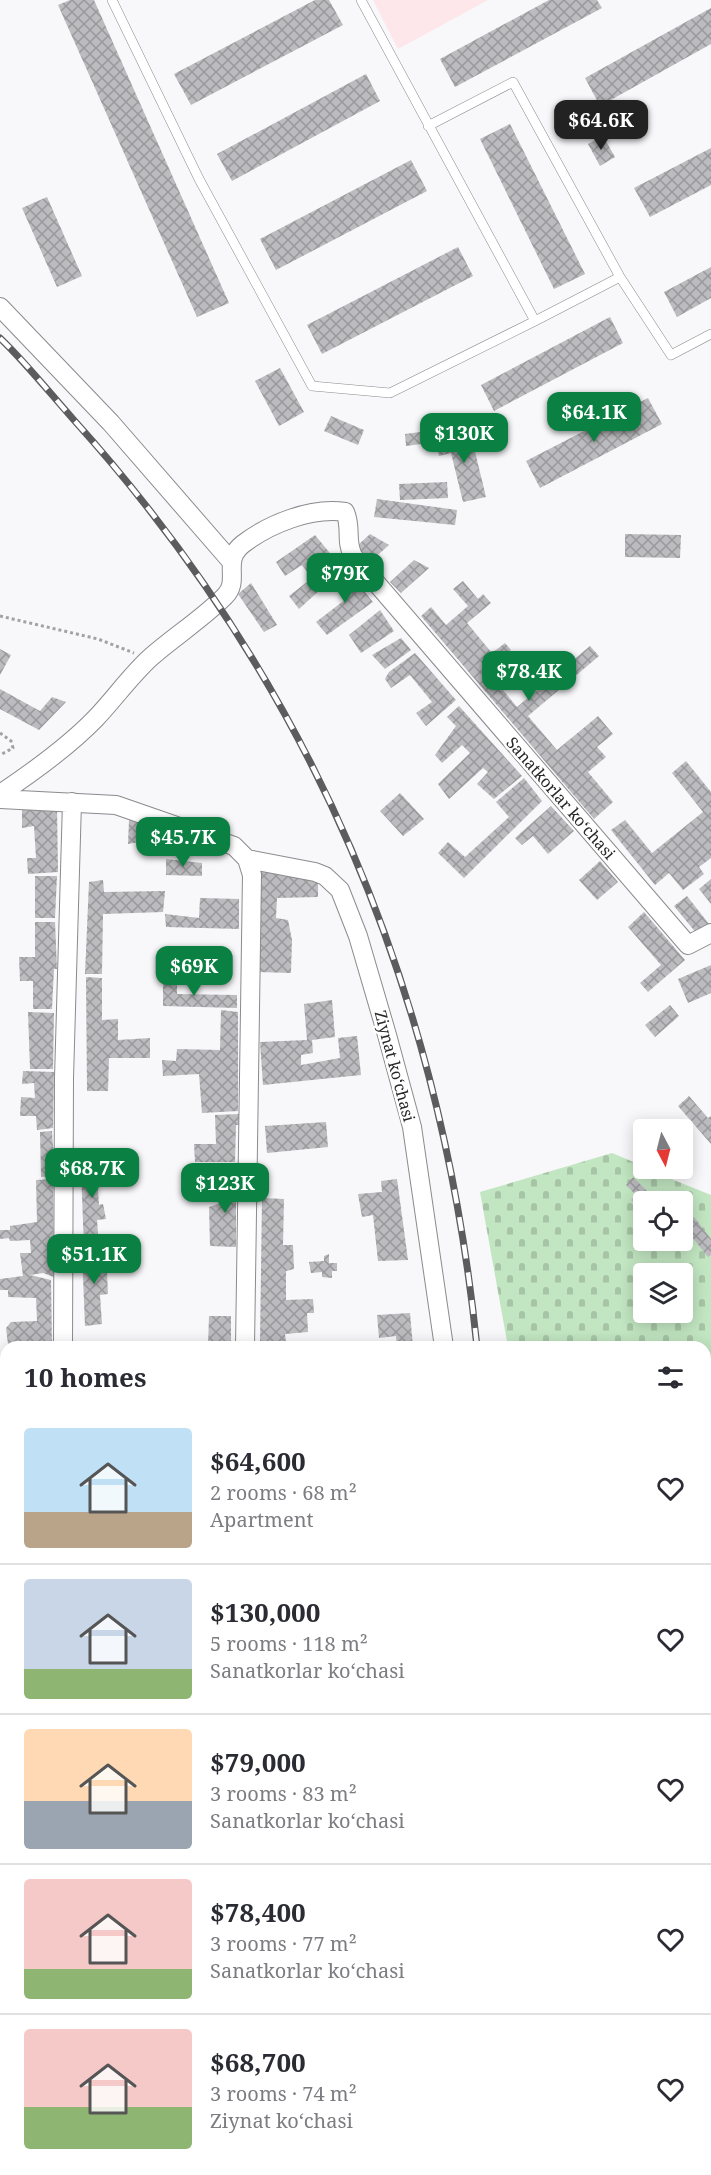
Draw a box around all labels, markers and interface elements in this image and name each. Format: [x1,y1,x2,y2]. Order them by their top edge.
pin: $64.6K [552,100,650,151]
text: $64.6K [568,106,634,133]
pin: $64.1K [545,392,643,443]
text: $64.1K [561,398,627,425]
pin: $130K [422,413,506,464]
text: $130K [434,419,494,446]
pin: $79K [309,553,381,604]
text: $79K [321,559,369,586]
pin: $78.4K [480,651,578,702]
text: $78.4K [496,657,562,684]
street label: Sanatkorlar koʻchasi [502,732,620,864]
pin: $45.7K [134,817,232,868]
text: $45.7K [150,823,216,850]
pin: $69K [158,946,230,997]
text: $69K [170,952,218,979]
street label: Ziynat koʻchasi [370,1008,420,1124]
north arrow [633,1119,693,1179]
map controls [633,1119,693,1323]
pin: $68.7K [43,1148,141,1199]
text: $68.7K [59,1154,125,1181]
pin: $123K [183,1163,267,1214]
text: $123K [195,1169,255,1196]
button: locate [633,1191,693,1251]
pin: $51.1K [45,1234,143,1285]
text: $51.1K [61,1240,127,1267]
button: layers [633,1263,693,1323]
text: 10 homes [24,1359,146,1395]
icon: filters [654,1361,687,1394]
text: $64,600 [210,1443,306,1479]
icon: home [72,1452,144,1524]
icon: heart [654,1472,687,1505]
text: 2 rooms · 68 m² [210,1479,357,1506]
text: Apartment [210,1506,314,1533]
text: $130,000 [210,1594,320,1630]
icon: home [72,1603,144,1675]
icon: heart [654,1623,687,1656]
text: 5 rooms · 118 m² [210,1630,368,1657]
text: Sanatkorlar koʻchasi [210,1657,405,1684]
text: $79,000 [210,1744,306,1780]
icon: home [72,1753,144,1825]
icon: heart [654,1773,687,1806]
text: 3 rooms · 83 m² [210,1780,357,1807]
text: Sanatkorlar koʻchasi [210,1807,405,1834]
text: $78,400 [210,1894,306,1930]
icon: home [72,1903,144,1975]
icon: heart [654,1923,687,1956]
text: 3 rooms · 77 m² [210,1930,357,1957]
text: Sanatkorlar koʻchasi [210,1957,405,1984]
text: $68,700 [210,2044,306,2080]
icon: home [72,2053,144,2125]
icon: heart [654,2073,687,2106]
text: 3 rooms · 74 m² [210,2080,357,2107]
text: Ziynat koʻchasi [210,2107,353,2134]

